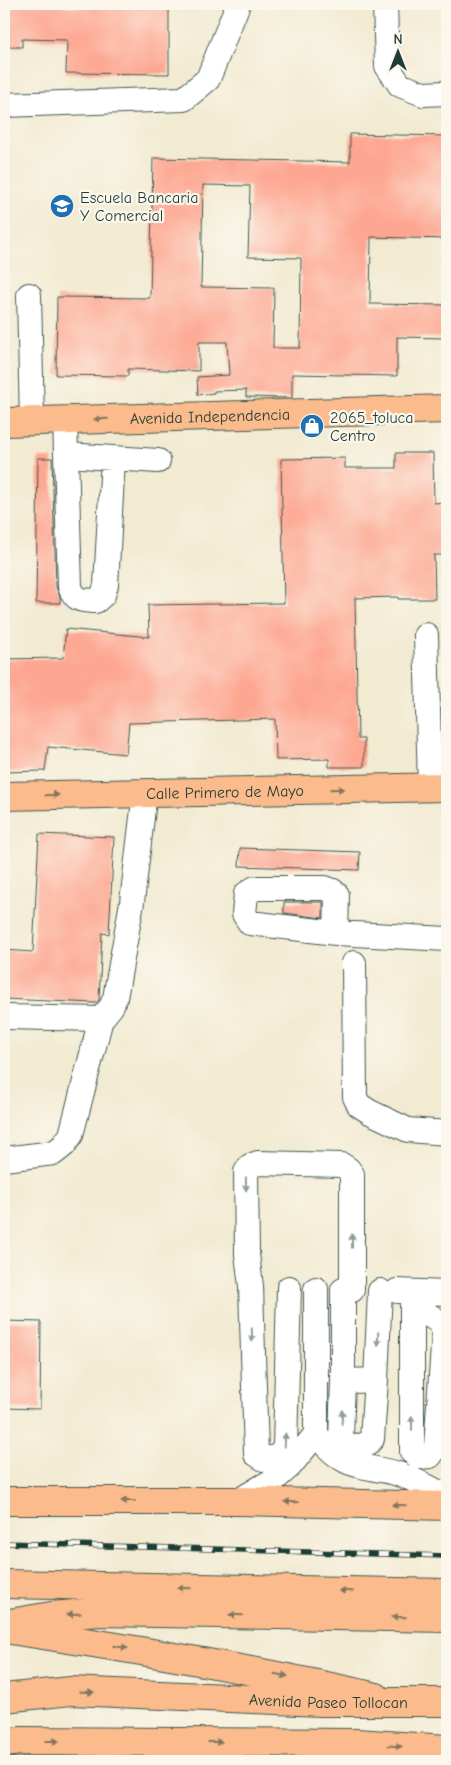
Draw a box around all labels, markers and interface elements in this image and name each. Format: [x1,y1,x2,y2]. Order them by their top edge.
north arrow [374,28,424,78]
text: N [393,31,403,48]
place label: Escuela Bancaria Y Comercial [80,189,199,225]
school or university icon: Escuela Bancaria Y Comercial [49,193,75,219]
street label: Avenida Independencia [130,406,290,428]
place label: 2065_toluca Centro [330,409,414,445]
shop icon: 2065_toluca Centro [299,413,325,439]
one-way arrow [93,415,109,423]
street label: Calle Primero de Mayo [146,782,304,803]
one-way arrow [330,785,346,793]
one-way arrow [45,790,61,798]
one-way arrow [242,1176,250,1192]
one-way arrow [348,1233,356,1249]
one-way arrow [248,1327,256,1343]
one-way arrow [373,1332,381,1348]
one-way arrow [338,1409,346,1425]
one-way arrow [408,1415,416,1431]
one-way arrow [281,1432,289,1448]
one-way arrow [120,1497,136,1505]
one-way arrow [283,1498,299,1506]
one-way arrow [390,1501,406,1509]
one-way arrow [175,1584,191,1592]
one-way arrow [338,1587,354,1595]
one-way arrow [65,1610,81,1618]
one-way arrow [228,1611,244,1619]
one-way arrow [390,1613,406,1621]
one-way arrow [113,1643,129,1651]
one-way arrow [274,1672,290,1680]
one-way arrow [79,1688,95,1696]
street label: Avenida Paseo Tollocan [249,1691,408,1712]
one-way arrow [45,1737,61,1745]
one-way arrow [207,1738,223,1746]
one-way arrow [387,1742,403,1750]

